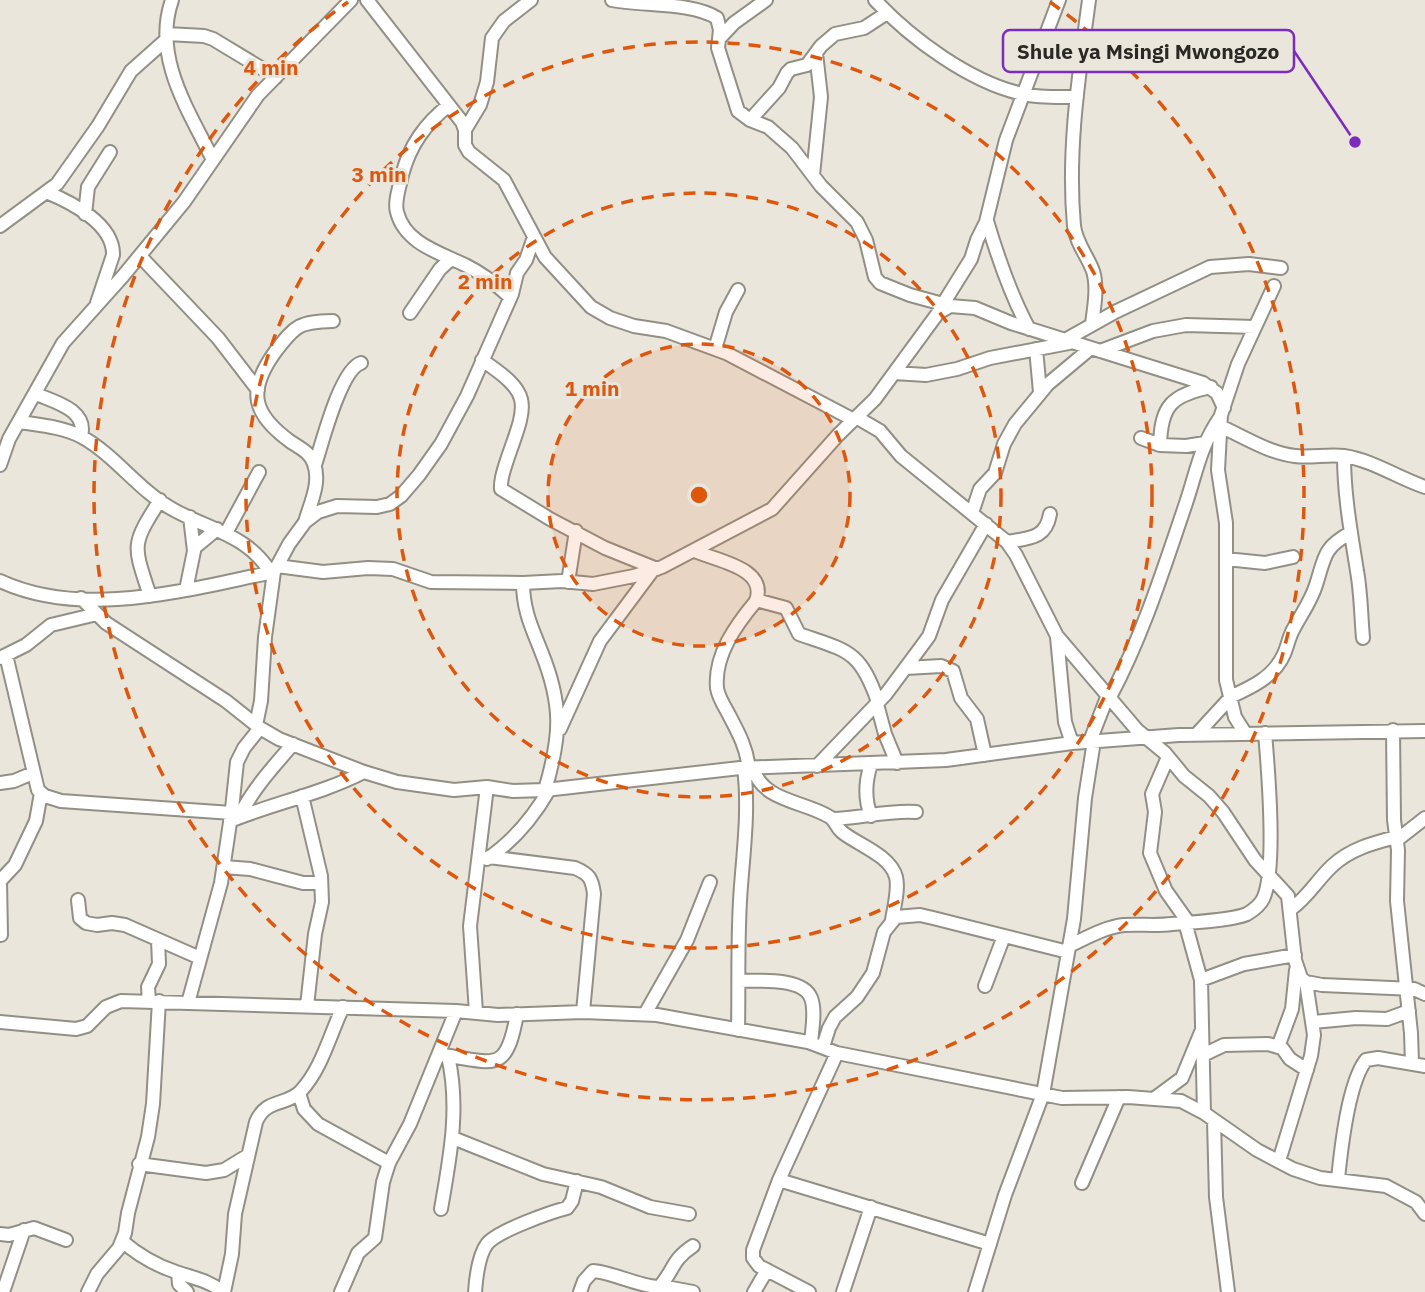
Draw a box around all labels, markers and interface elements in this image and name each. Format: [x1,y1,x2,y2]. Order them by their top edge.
callout: Shule ya Msingi Mwongozo [1003,30,1294,72]
text: Shule ya Msingi Mwongozo [1017,37,1279,65]
text: 4 min [244,53,298,81]
text: 3 min [352,160,406,188]
text: 2 min [458,267,512,295]
text: 1 min [565,374,619,402]
centre of rings [687,483,711,507]

